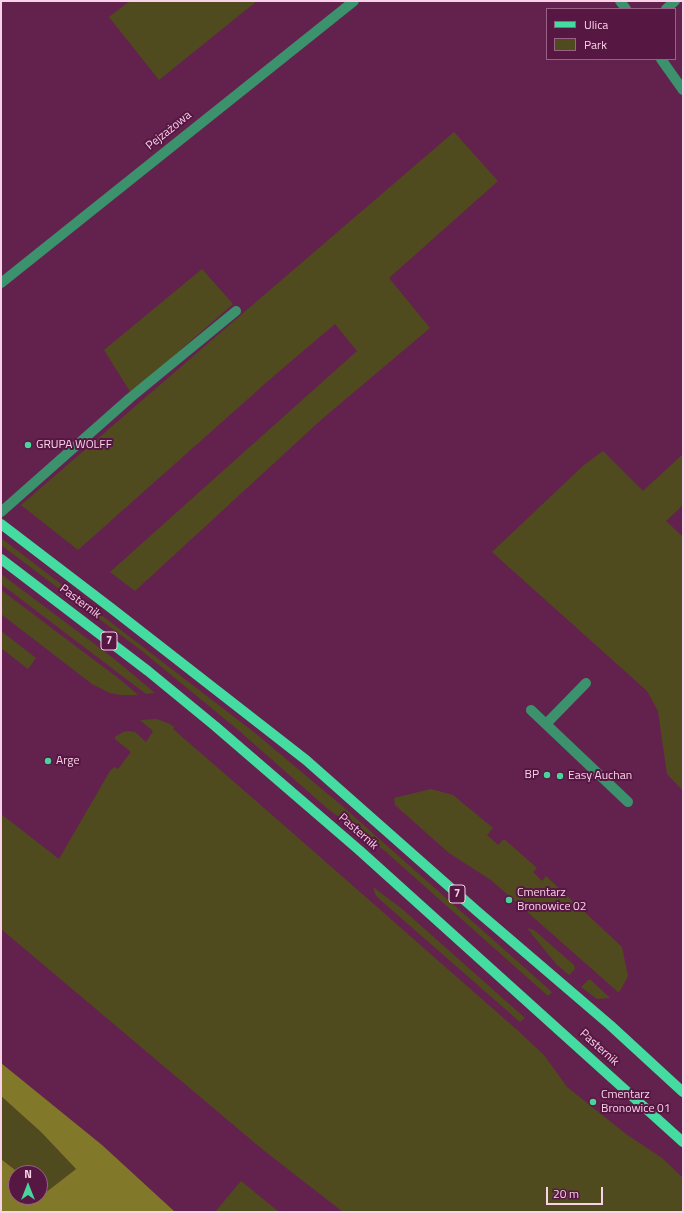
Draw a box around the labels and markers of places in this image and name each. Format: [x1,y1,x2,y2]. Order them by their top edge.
place label: GRUPA WOLFF [36,438,112,452]
marker: GRUPA WOLFF [23,440,33,450]
place label: Arge [56,754,79,768]
marker: Arge [43,756,53,766]
place label: BP [524,768,539,782]
place label: Easy Auchan [568,769,632,783]
marker: BP [542,770,552,780]
marker: Easy Auchan [555,771,565,781]
place label: Cmentarz Bronowice 02 [517,886,587,914]
marker: Cmentarz Bronowice 02 [504,895,514,905]
place label: Cmentarz Bronowice 01 [601,1088,671,1116]
marker: Cmentarz Bronowice 01 [588,1097,598,1107]

